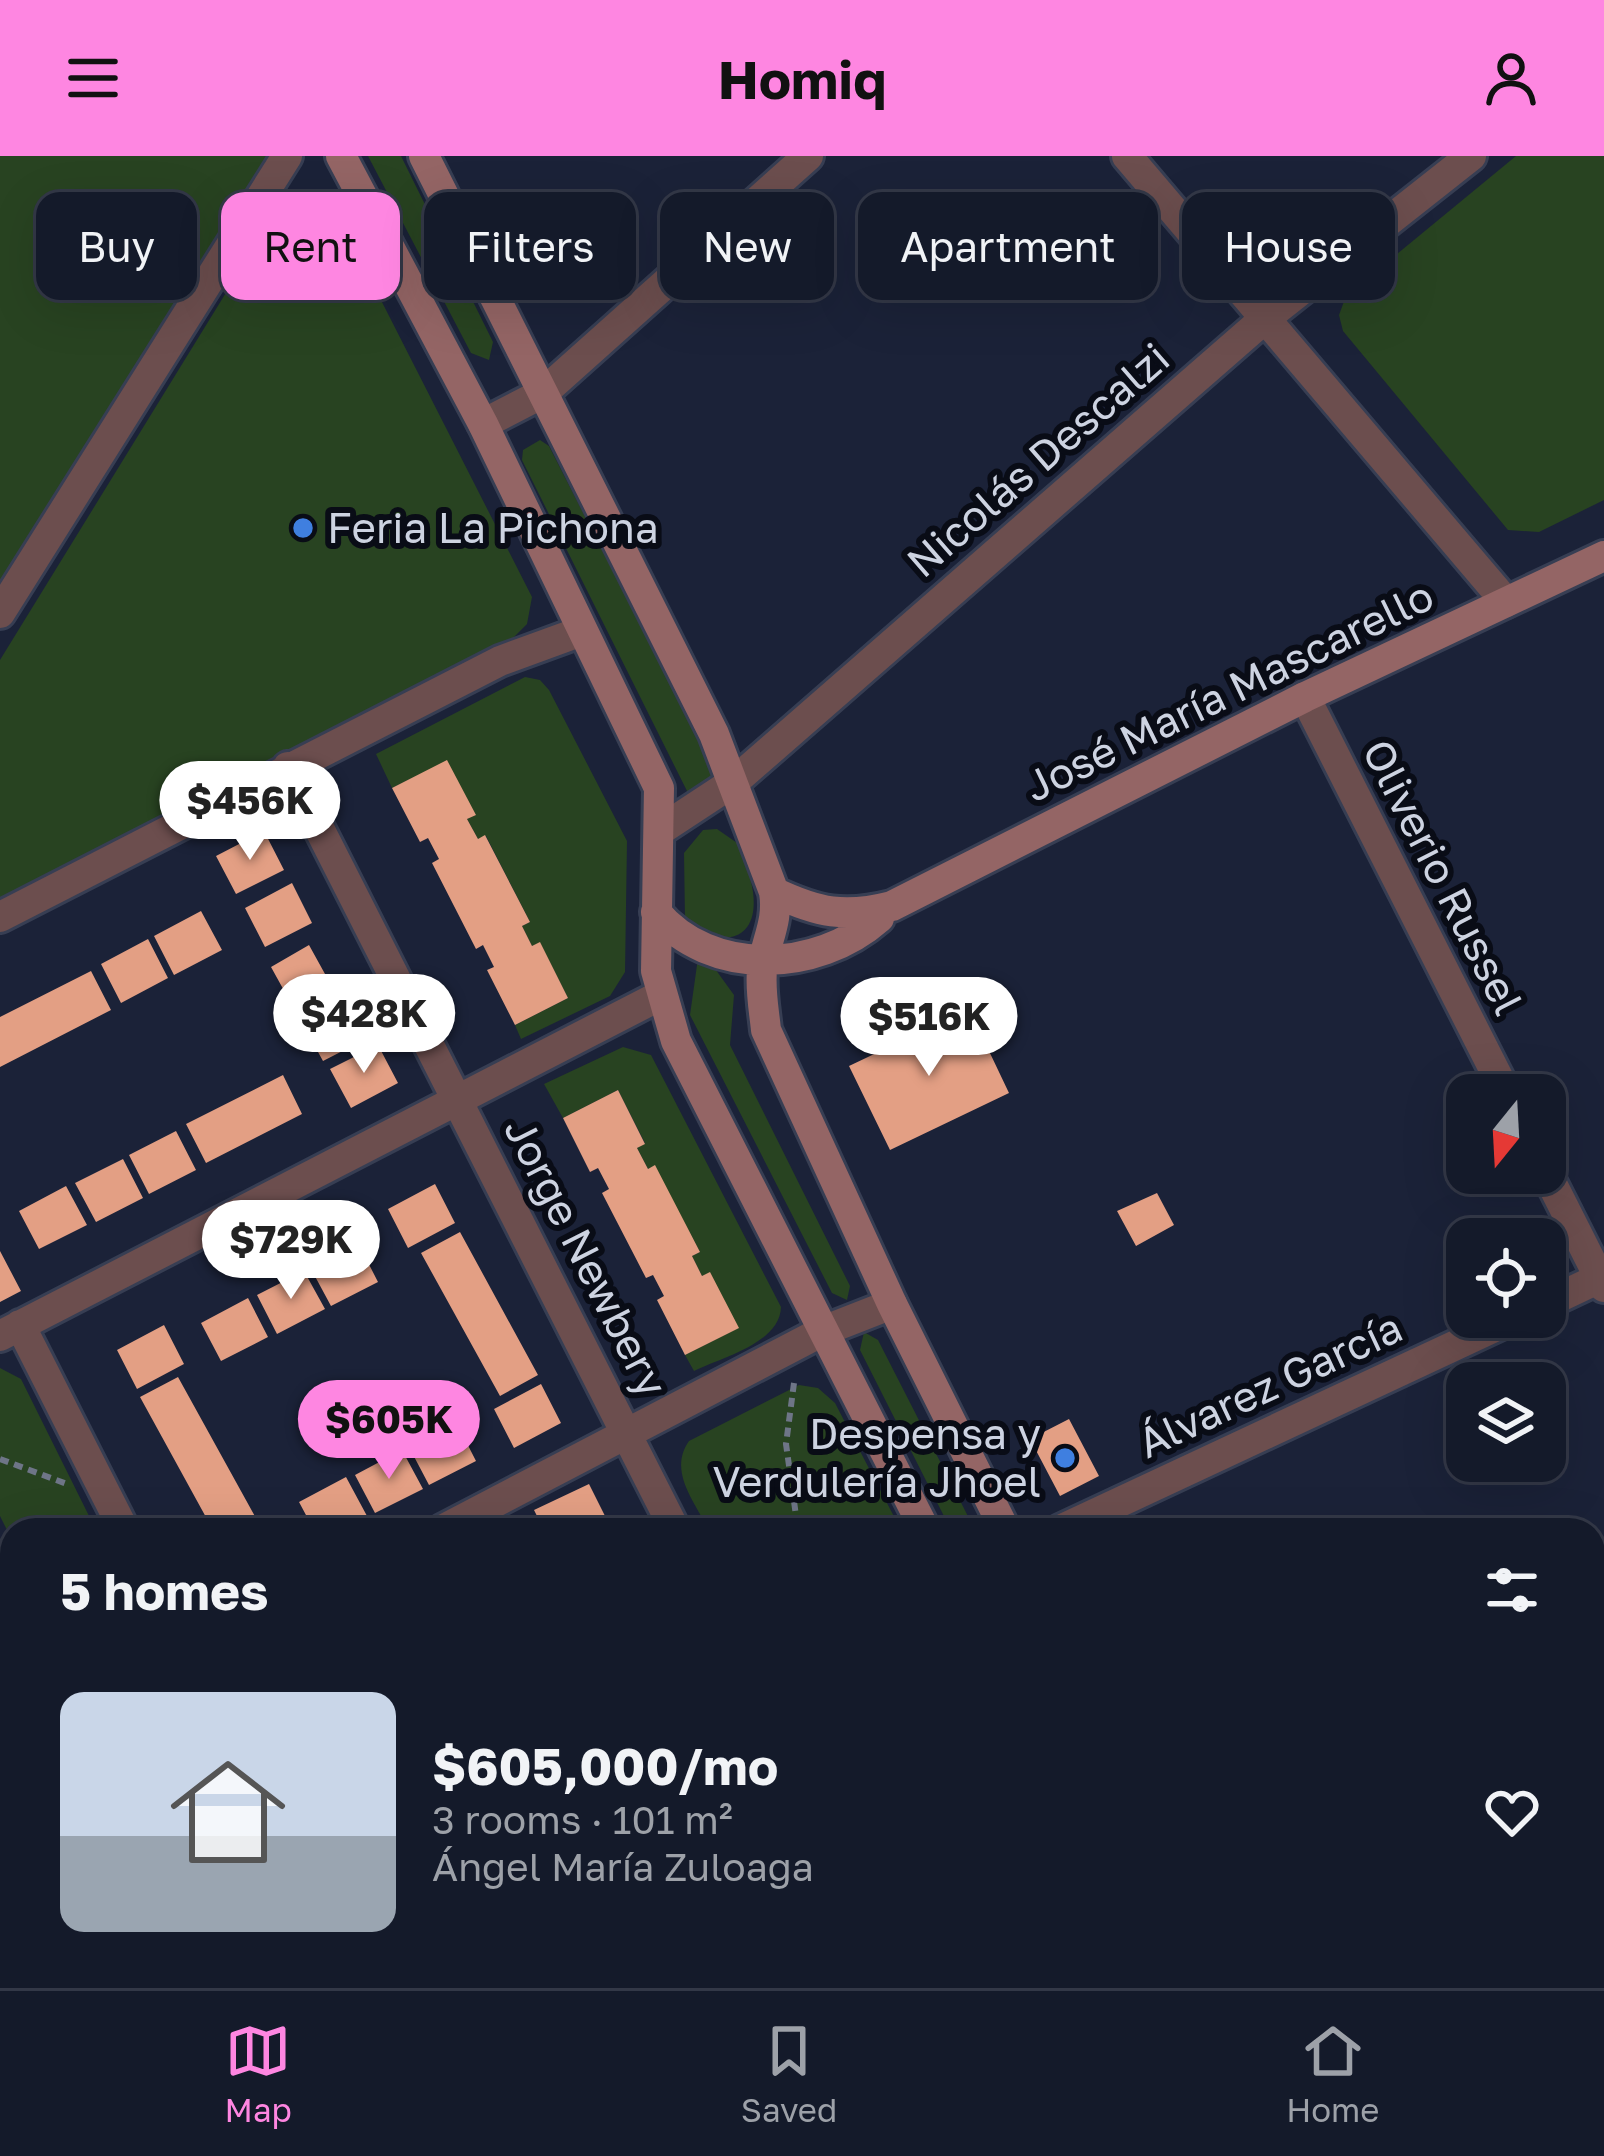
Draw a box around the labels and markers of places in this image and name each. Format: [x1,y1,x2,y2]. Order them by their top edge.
place label: Feria La Pichona [327,502,659,552]
marker: Feria La Pichona [290,515,316,541]
pin: $456K [166,761,334,863]
pin: $428K [280,974,448,1076]
pin: $516K [845,977,1013,1079]
pin: $729K [207,1200,375,1302]
pin: $605K [305,1380,473,1482]
place label: Despensa y Verdulería Jhoel [712,1408,1041,1506]
marker: Despensa y Verdulería Jhoel [1052,1445,1078,1471]

